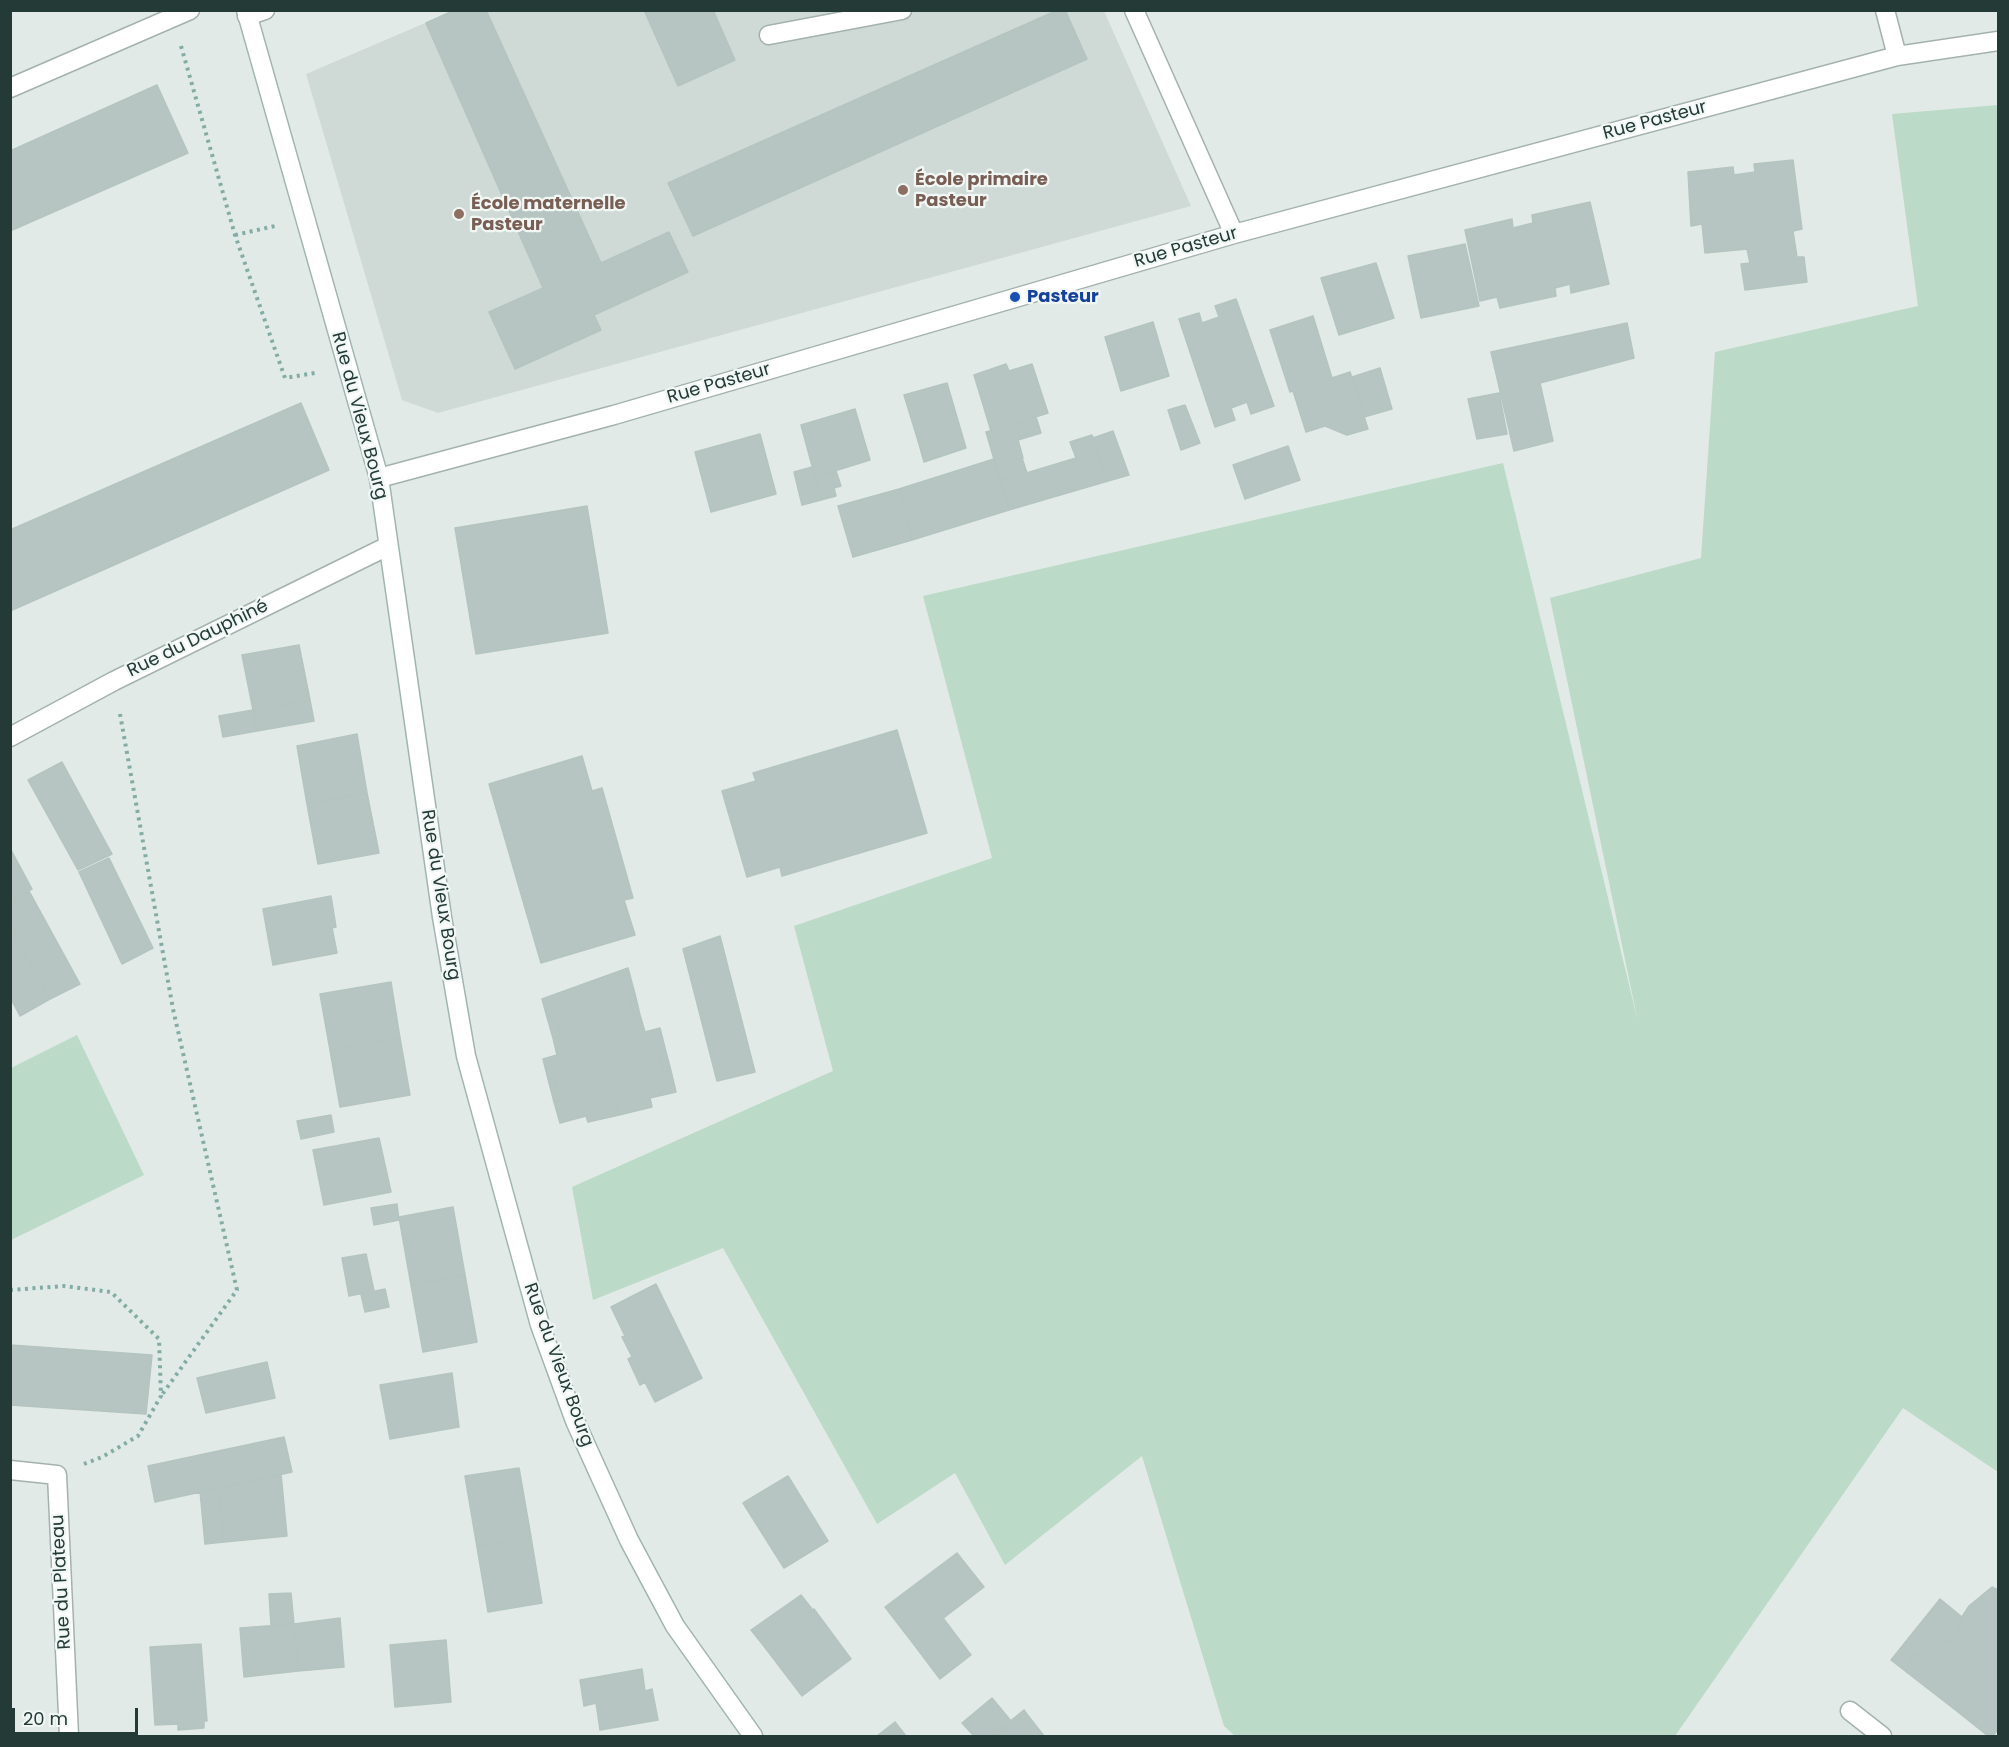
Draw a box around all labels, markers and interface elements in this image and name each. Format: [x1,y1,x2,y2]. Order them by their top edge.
street label: Rue Pasteur [1601,97,1709,145]
place label: École primaire Pasteur [915,169,1048,212]
marker: École primaire Pasteur [896,183,910,197]
place label: École maternelle Pasteur [471,193,626,236]
marker: École maternelle Pasteur [452,207,466,221]
street label: Rue Pasteur [1132,223,1240,273]
place label: Pasteur [1027,286,1099,308]
marker: Pasteur [1008,290,1022,304]
street label: Rue du Vieux Bourg [326,330,392,502]
street label: Rue Pasteur [665,359,773,409]
street label: Rue du Dauphiné [124,596,272,682]
street label: Rue du Vieux Bourg [416,808,464,982]
street label: Rue du Vieux Bourg [518,1280,598,1450]
street label: Rue du Plateau [48,1514,76,1650]
scale bar [15,1696,141,1734]
text: 20 m [23,1706,68,1731]

